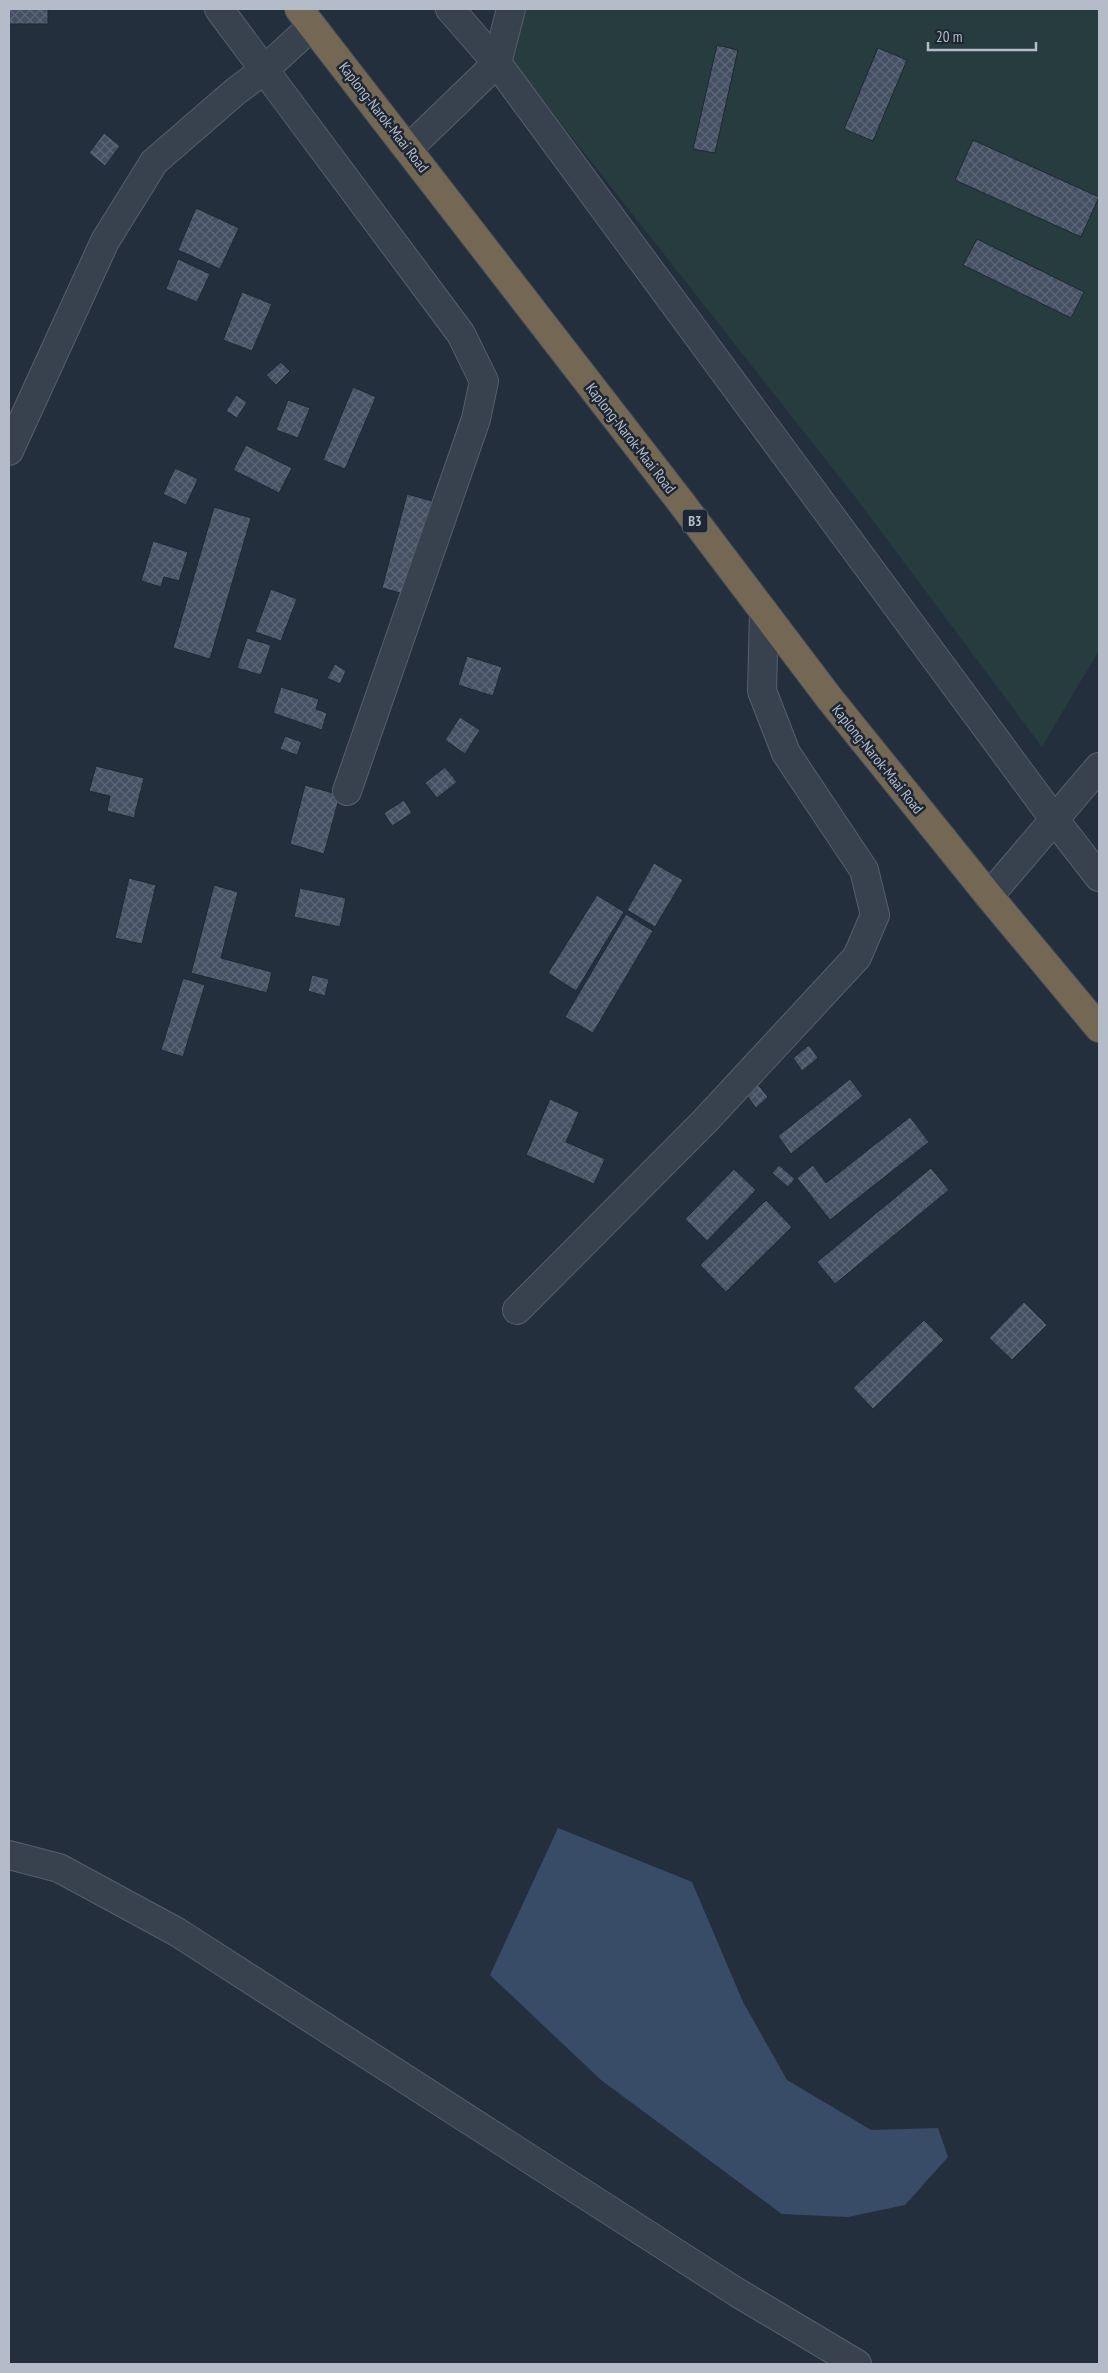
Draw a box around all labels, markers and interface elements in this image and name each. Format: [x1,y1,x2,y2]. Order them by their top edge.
scale bar [928,20,1036,52]
text: 20 m [936,27,962,46]
street label: Kaplong-Narok-Maai Road [335,58,433,176]
street label: Kaplong-Narok-Maai Road [582,379,680,497]
road number: B3 [682,510,708,532]
street label: Kaplong-Narok-Maai Road [828,701,928,817]

